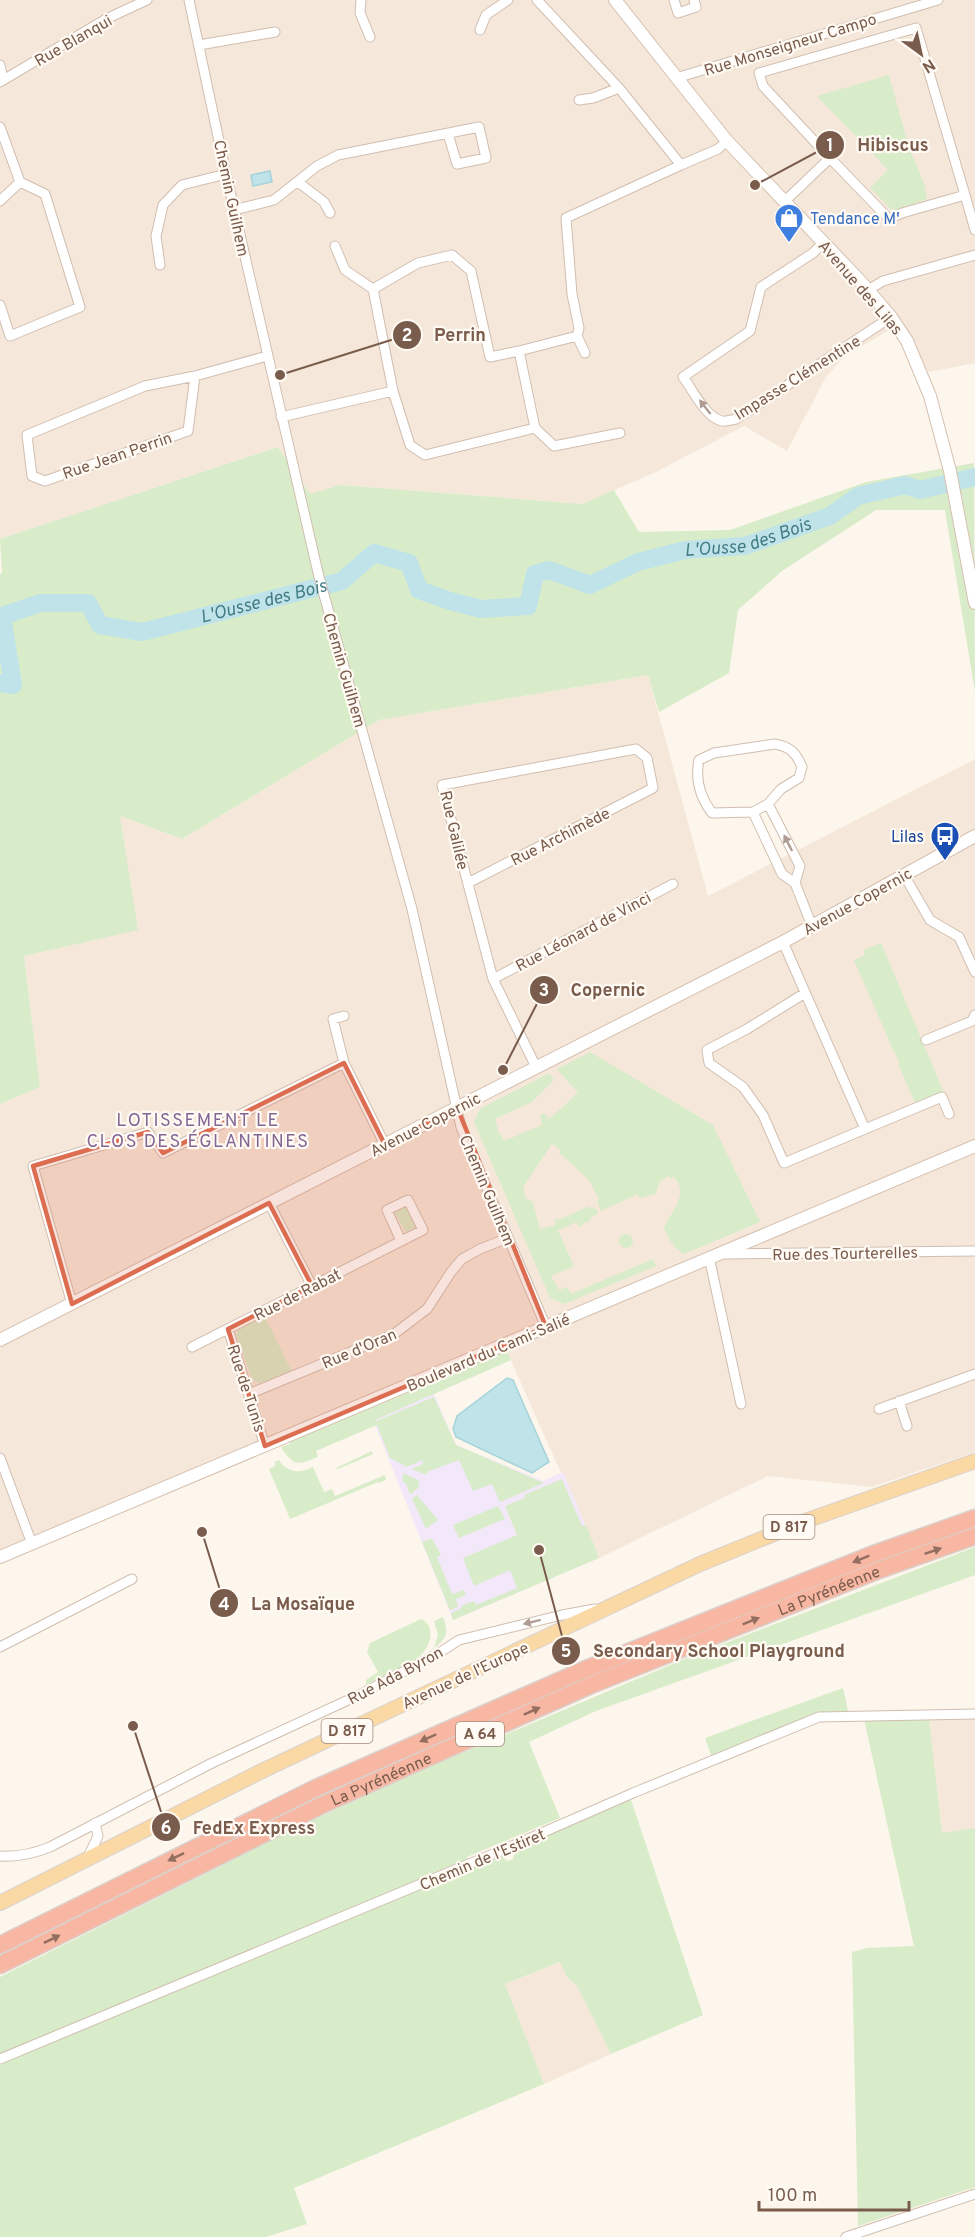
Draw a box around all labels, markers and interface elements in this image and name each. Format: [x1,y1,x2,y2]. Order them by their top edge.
street label: Rue Monseigneur Campo [702,10,879,82]
street label: Rue Blanqui [32,11,116,72]
north arrow [891,24,951,84]
text: N [918,53,938,76]
callout: Hibiscus [815,127,940,163]
text: 1 [826,135,834,158]
text: Hibiscus [857,135,929,158]
street label: Chemin Guilhem [208,138,252,258]
shop icon: Tendance M' [773,202,805,244]
place label: Tendance M' [810,210,900,230]
street label: Avenue des Lilas [813,237,906,340]
callout: Perrin [392,317,498,353]
text: 2 [401,325,413,348]
text: Perrin [434,325,486,348]
street label: Impasse Clémentine [731,332,865,426]
one-way arrow [699,399,712,415]
street label: Rue Jean Perrin [60,429,175,485]
water label: L'Ousse des Bois [684,513,815,563]
water label: L'Ousse des Bois [198,575,330,630]
street label: Chemin Guilhem [317,611,369,730]
street label: Rue Galilée [434,789,472,872]
street label: Rue Archimède [508,804,614,871]
bus stop icon: Lilas [929,820,961,862]
place label: Lilas [891,828,924,848]
one-way arrow [784,834,793,851]
street label: Avenue Copernic [800,864,916,941]
street label: Rue Léonard de Vinci [513,889,655,977]
callout: Copernic [529,972,657,1008]
text: 3 [539,980,549,1003]
text: Copernic [571,980,645,1003]
street label: Avenue Copernic [367,1089,485,1162]
district label: LOTISSEMENT LE CLOS DES ÉGLANTINES [86,1110,310,1154]
street label: Chemin Guilhem [454,1132,519,1249]
street label: Rue des Tourterelles [772,1244,918,1266]
street label: Rue de Rabat [251,1265,345,1326]
street label: Boulevard du Cami-Salié [404,1310,573,1397]
street label: Rue d'Oran [319,1325,400,1375]
street label: Rue de Tunis [222,1342,269,1435]
road number: D 817 [764,1515,814,1539]
one-way arrow [924,1546,942,1556]
one-way arrow [851,1554,869,1564]
street label: La Pyrénéenne [775,1563,883,1621]
callout: La Mosaïque [209,1585,367,1621]
text: 4 [218,1594,230,1617]
text: La Mosaïque [251,1594,355,1617]
one-way arrow [742,1616,760,1625]
one-way arrow [522,1618,541,1628]
callout: Secondary School Playground [551,1633,857,1669]
street label: Avenue de l'Europe [399,1639,532,1715]
text: 5 [561,1641,572,1664]
text: Secondary School Playground [593,1641,845,1664]
street label: Rue Ada Byron [345,1643,447,1710]
one-way arrow [523,1706,541,1716]
road number: D 817 [322,1719,372,1743]
road number: A 64 [456,1722,504,1746]
one-way arrow [419,1733,437,1743]
street label: La Pyrénéenne [328,1749,435,1812]
callout: FedEx Express [151,1809,327,1845]
text: 6 [160,1818,172,1841]
text: FedEx Express [193,1818,315,1841]
street label: Chemin de l'Estiret [417,1825,549,1896]
one-way arrow [167,1852,185,1862]
one-way arrow [44,1934,61,1944]
scale bar [759,2174,909,2212]
text: 100 m [768,2185,817,2208]

